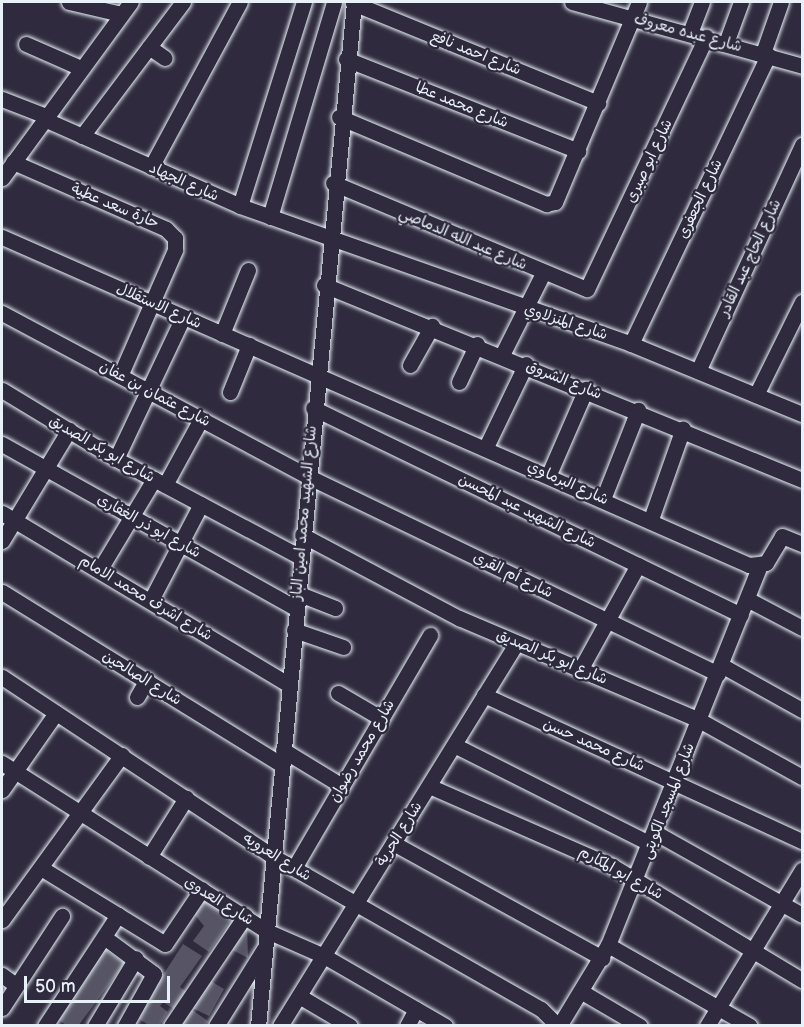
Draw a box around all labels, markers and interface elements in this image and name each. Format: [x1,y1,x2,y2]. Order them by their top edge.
street label: شارع عبده معروف [632,10,744,56]
street label: شارع احمد نافع [428,27,524,79]
street label: شارع محمد عطا [413,78,511,132]
street label: شارع ابو صبرى [622,116,676,206]
street label: شارع الجعفرى [674,156,726,242]
street label: شارع الجهاد [146,159,222,205]
street label: حارة سعد عطية [68,179,162,233]
street label: شارع الحاج عبد القادر [715,197,785,319]
street label: شارع عبد الله الدماصي [396,204,530,274]
street label: شارع الاستقلال [114,279,204,333]
street label: شارع المنزلاوي [522,300,610,344]
street label: شارع عثمان بن عفان [96,357,214,431]
street label: شارع الشروق [524,357,604,403]
street label: شارع ابو بكر الصديق [46,411,158,487]
street label: شارع الشهيد محمد امين الباز [287,425,321,601]
street label: شارع البرماوي [525,457,611,509]
street label: شارع الشهيد عبد المحسن [456,470,598,552]
street label: شارع ابو ذر الغفارى [94,490,204,562]
street label: شارع أم القرى [470,548,556,602]
street label: شارع اشرف محمد الامام [76,551,216,645]
street label: شارع ابو بكر الصديق [494,625,610,689]
street label: شارع الصالحين [99,647,185,709]
street label: شارع محمد رضوان [325,697,399,805]
street label: شارع محمد حسن [540,715,648,775]
street label: شارع المسجد الكويتى [638,740,698,862]
street label: شارع الحرية [372,798,426,870]
street label: شارع العروبه [239,829,315,885]
street label: شارع ابو المكارم [576,842,666,904]
street label: شارع العدوى [181,873,257,929]
scale bar [27,964,172,1002]
text: 50 m [35,976,76,997]

